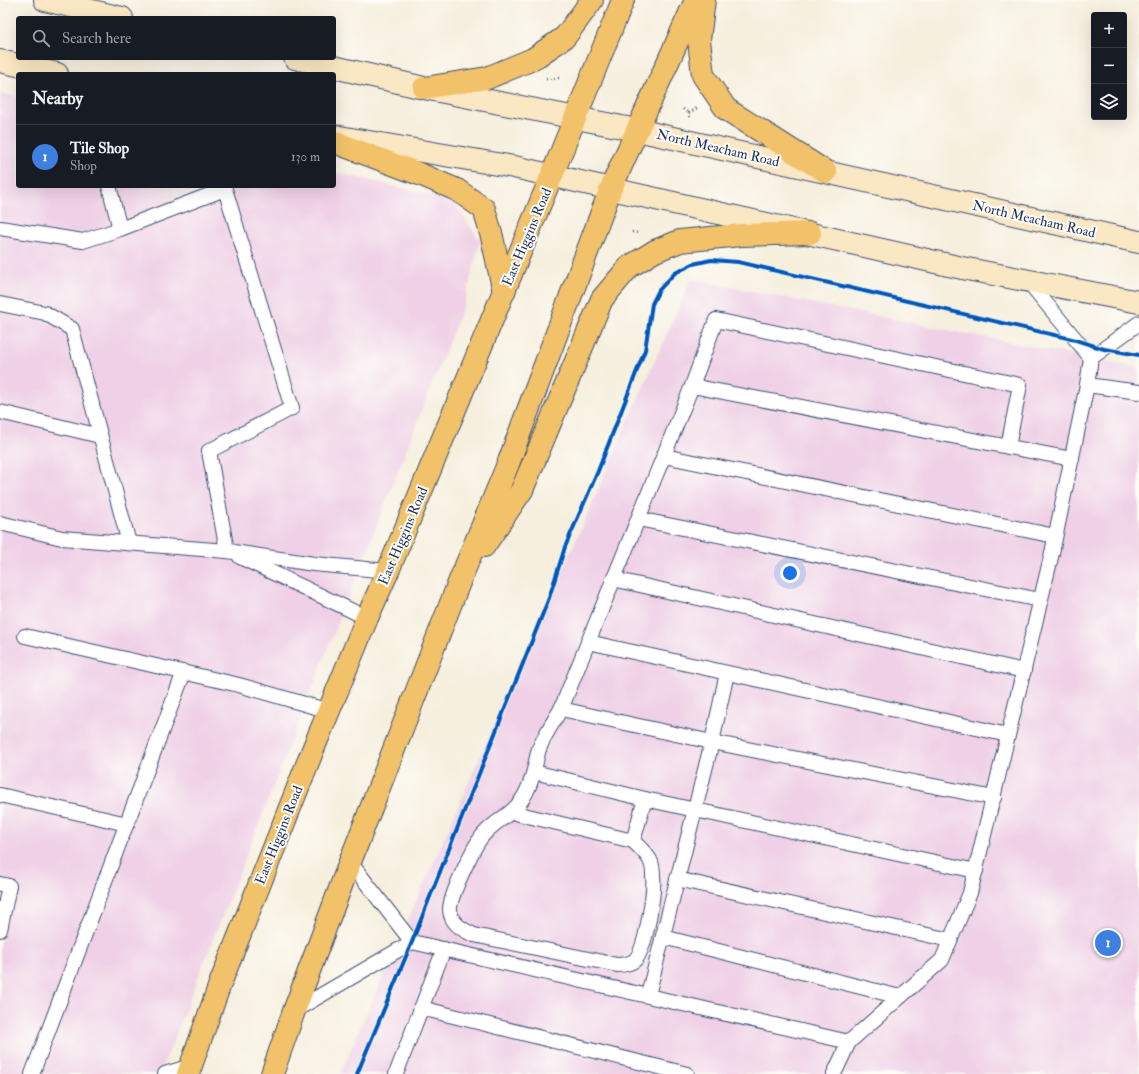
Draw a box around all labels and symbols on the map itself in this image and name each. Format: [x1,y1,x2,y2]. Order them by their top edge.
street label: North Meacham Road [655,126,781,170]
street label: East Higgins Road [499,185,555,289]
street label: North Meacham Road [971,197,1097,241]
street label: East Higgins Road [375,484,431,588]
your location [780,563,800,583]
street label: East Higgins Road [251,783,307,887]
pin: 1 [1095,928,1121,958]

